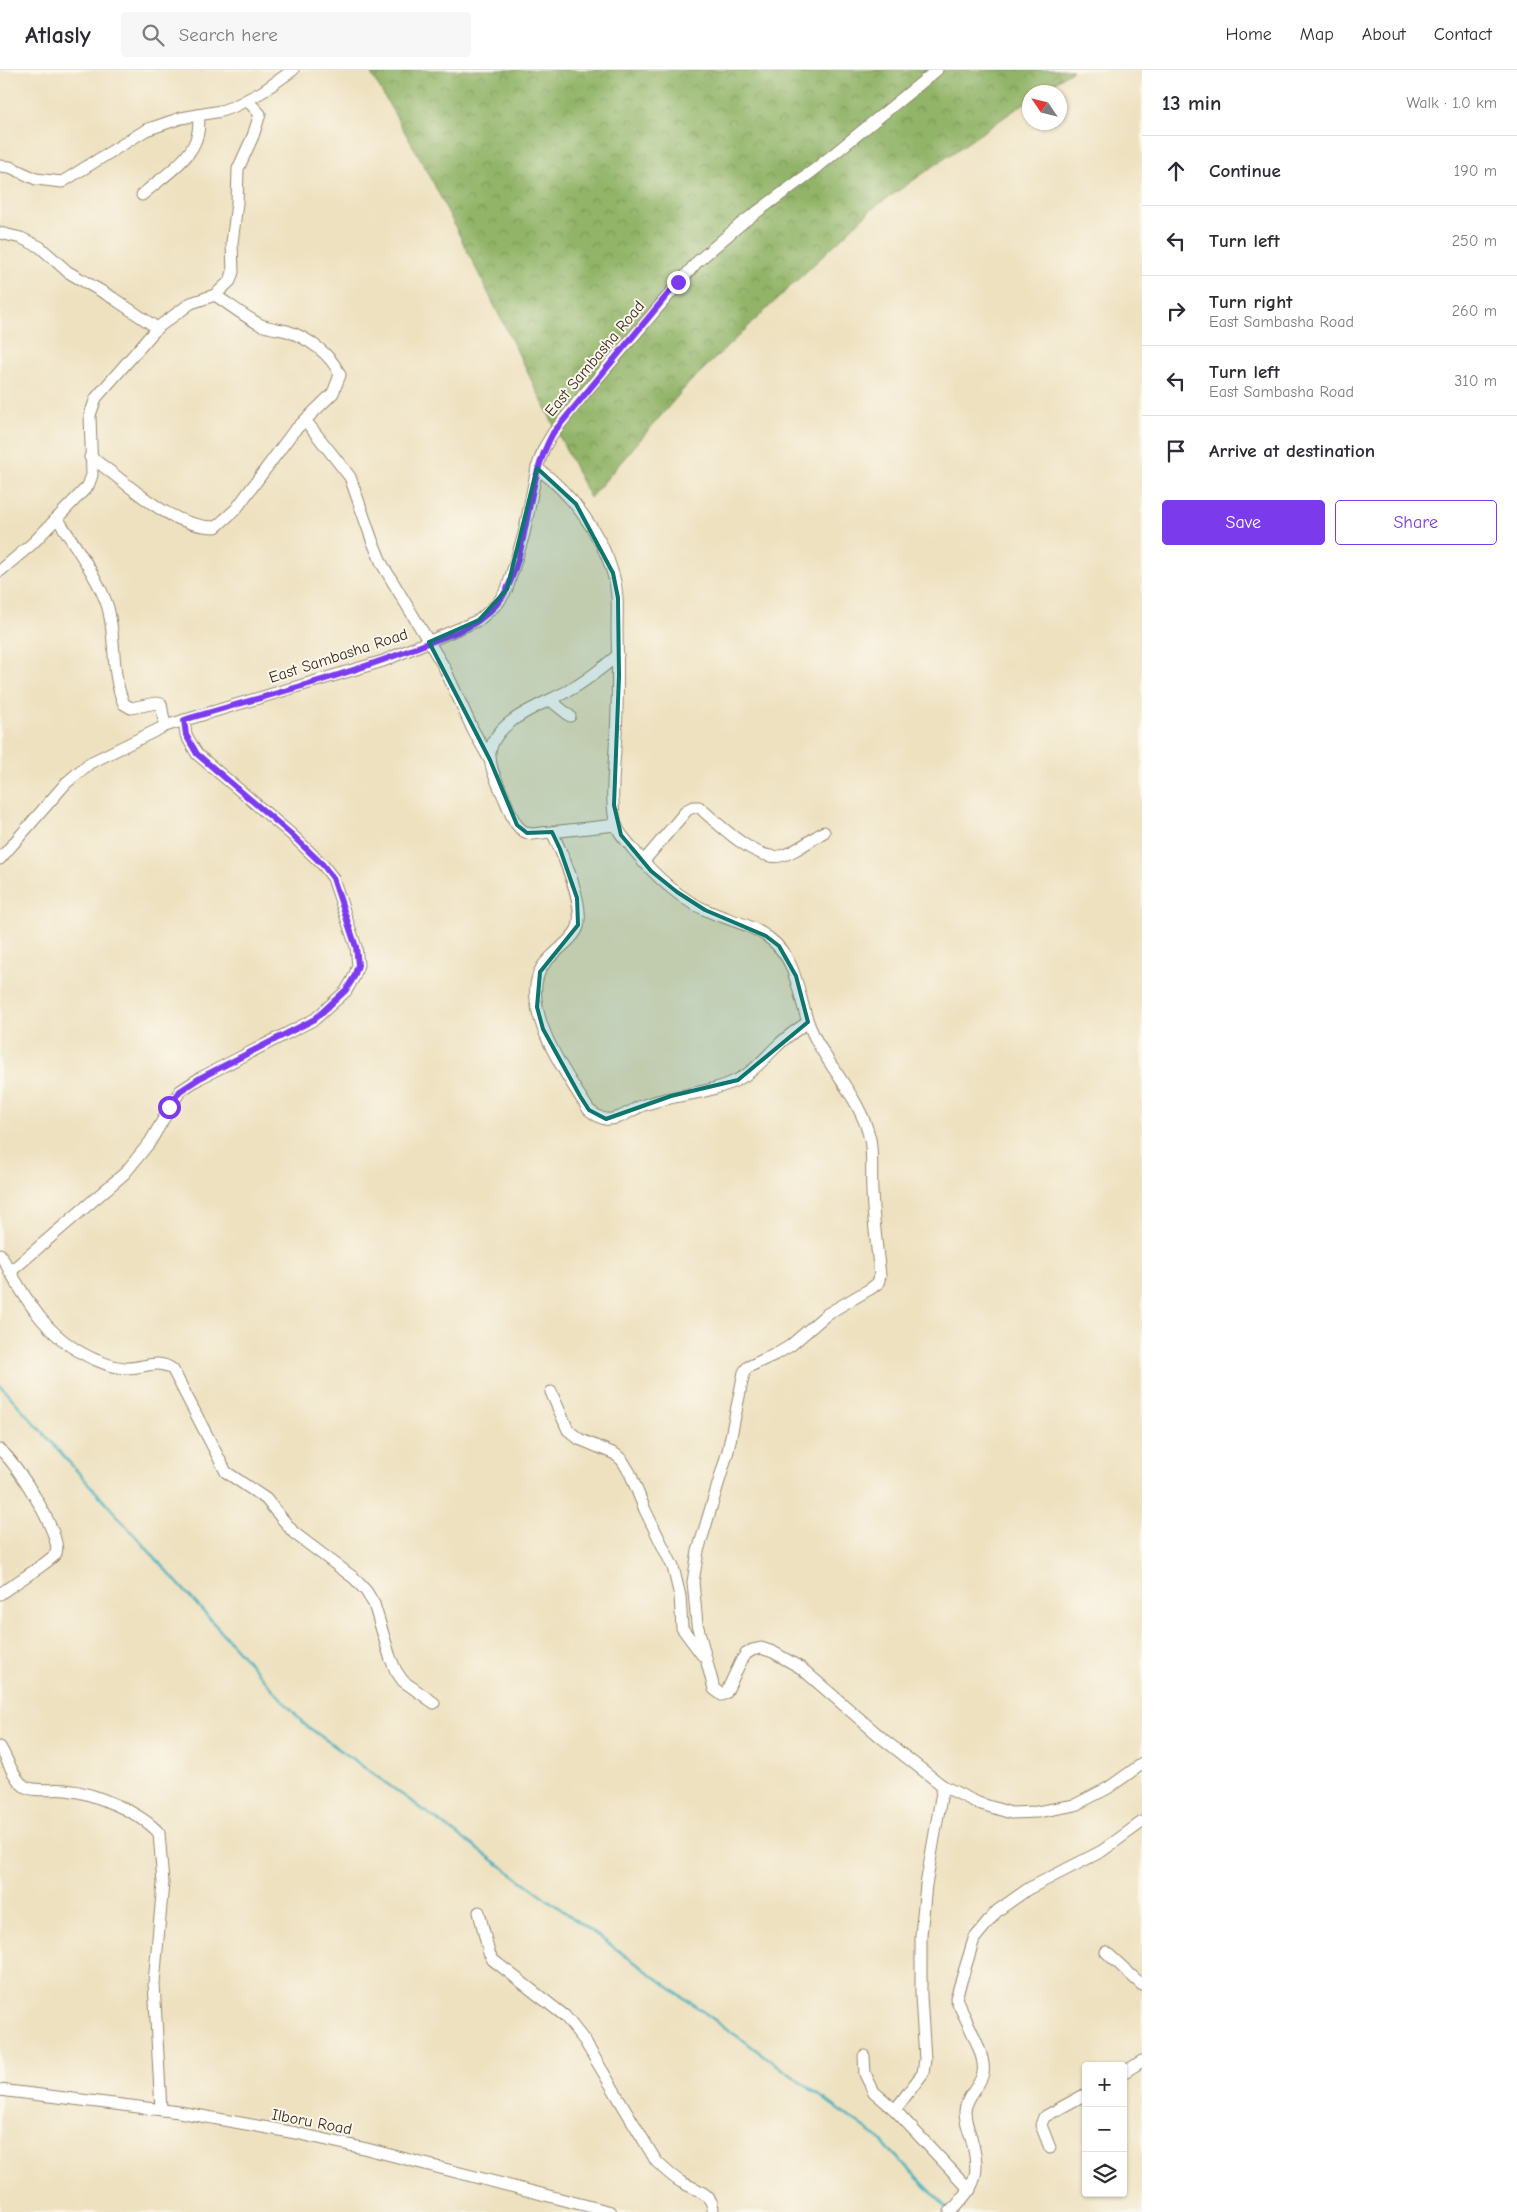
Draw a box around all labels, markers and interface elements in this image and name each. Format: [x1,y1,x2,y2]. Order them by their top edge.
search box [121,12,471,57]
text: Atlasly [25,21,91,49]
icon: search [139,21,167,49]
text: Search here [179,24,278,46]
text: Home [1225,24,1272,45]
text: Map [1300,24,1334,45]
text: About [1362,24,1406,45]
text: Contact [1434,24,1492,45]
north arrow [1022,85,1067,130]
text: 13 min [1162,91,1221,115]
text: Walk · 1.0 km [1406,94,1497,112]
icon: ahead [1162,157,1190,185]
text: Continue [1209,160,1281,182]
text: 190 m [1454,162,1497,180]
icon: left [1162,227,1190,255]
text: Turn left [1209,230,1280,252]
text: 250 m [1452,232,1497,250]
route end [667,271,690,294]
text: Turn right [1209,291,1293,313]
street label: East Sambasha Road [541,297,648,420]
icon: right [1162,297,1190,325]
text: 260 m [1452,302,1497,320]
text: East Sambasha Road [1209,313,1354,331]
text: Turn left [1209,361,1280,383]
icon: left [1162,367,1190,395]
text: 310 m [1454,372,1497,390]
text: East Sambasha Road [1209,383,1354,401]
icon: arrive [1162,437,1190,465]
text: Arrive at destination [1209,440,1375,462]
button: Save [1162,500,1325,545]
button: Share [1335,500,1497,545]
street label: East Sambasha Road [267,625,410,687]
route start [158,1096,181,1119]
map controls [1082,2062,1127,2197]
button: + [1082,2062,1127,2107]
street label: Ilboru Road [270,2105,353,2139]
button: − [1082,2107,1127,2152]
button: layers [1082,2152,1127,2197]

